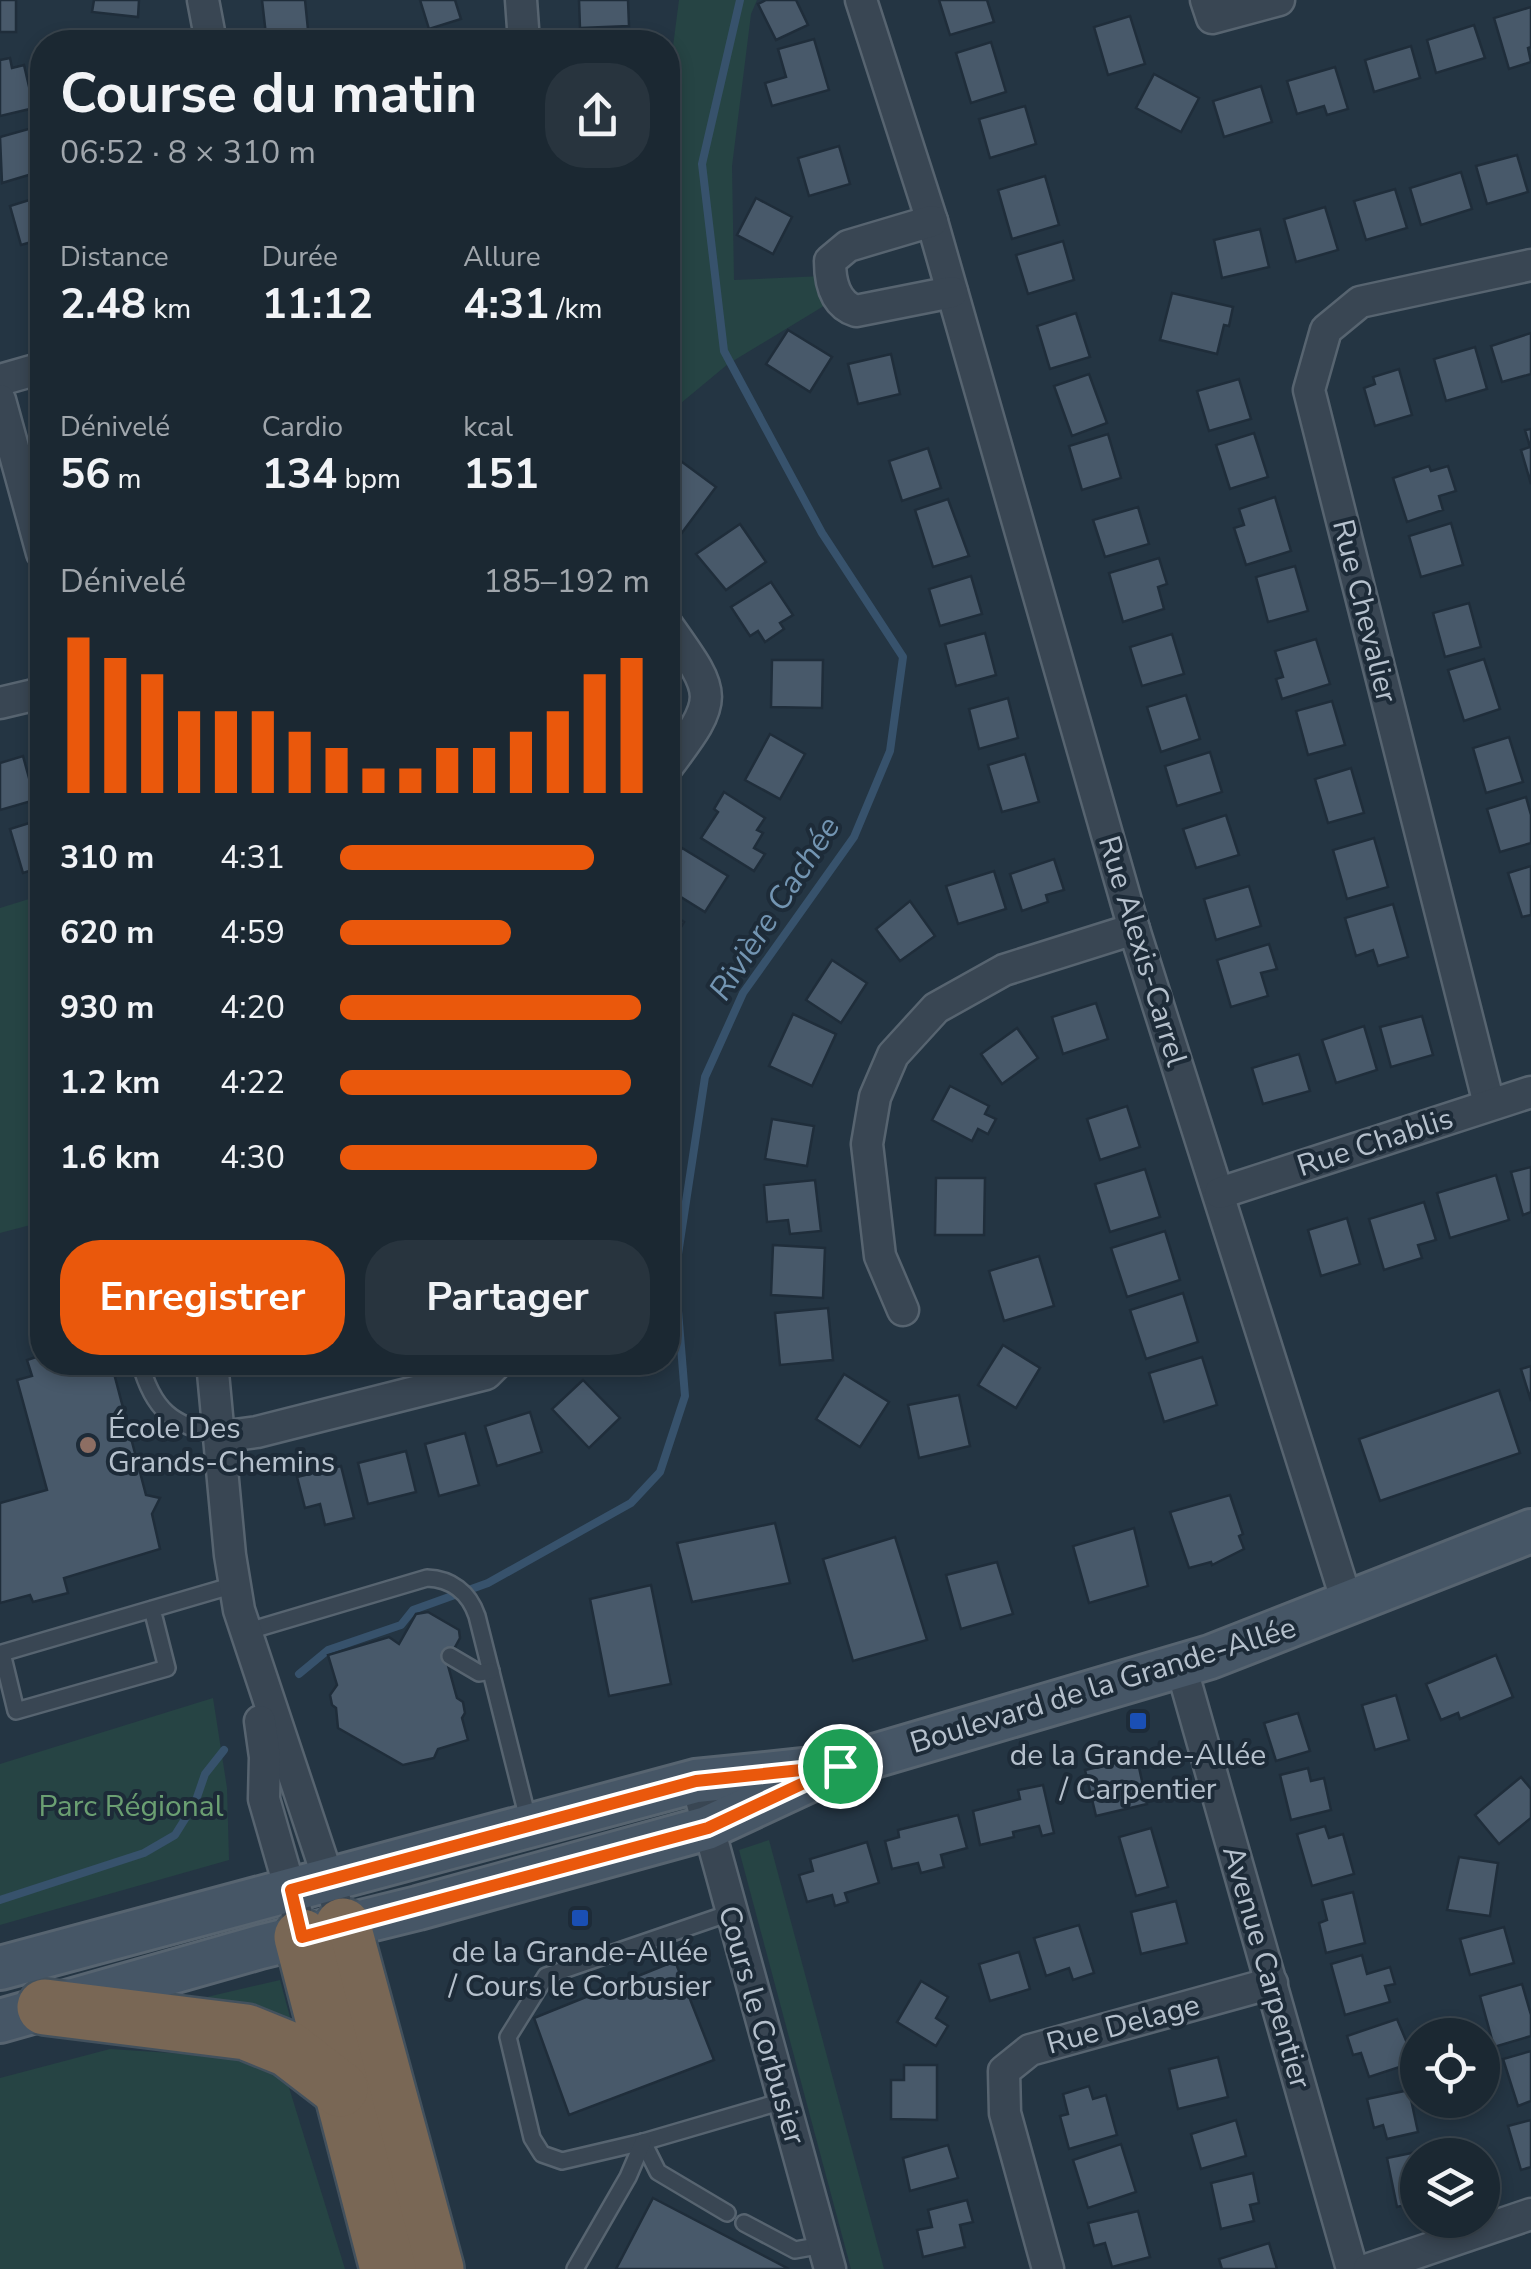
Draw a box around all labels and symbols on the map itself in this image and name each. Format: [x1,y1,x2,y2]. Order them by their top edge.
street label: Rue Chevalier [1322,515,1407,707]
water label: Rivière Cachée [699,808,850,1009]
street label: Rue Alexis-Carrel [1088,831,1197,1071]
street label: Rue Chablis [1292,1098,1458,1187]
place label: École Des Grands-Chemins [108,1408,335,1483]
marker: École Des Grands-Chemins [77,1434,99,1456]
street label: Boulevard de la Grande-Allée [905,1607,1301,1764]
marker: de la Grande-Allée / Carpentier [1127,1710,1149,1732]
pin [798,1724,883,1809]
place label: de la Grande-Allée / Carpentier [1010,1735,1266,1810]
park label: Parc Régional [38,1786,224,1827]
street label: Avenue Carpentier [1212,1841,1321,2094]
street label: Cours le Corbusier [708,1901,815,2150]
marker: de la Grande-Allée / Cours le Corbusier [569,1907,591,1929]
place label: de la Grande-Allée / Cours le Corbusier [448,1932,712,2007]
street label: Rue Delage [1042,1984,1204,2065]

